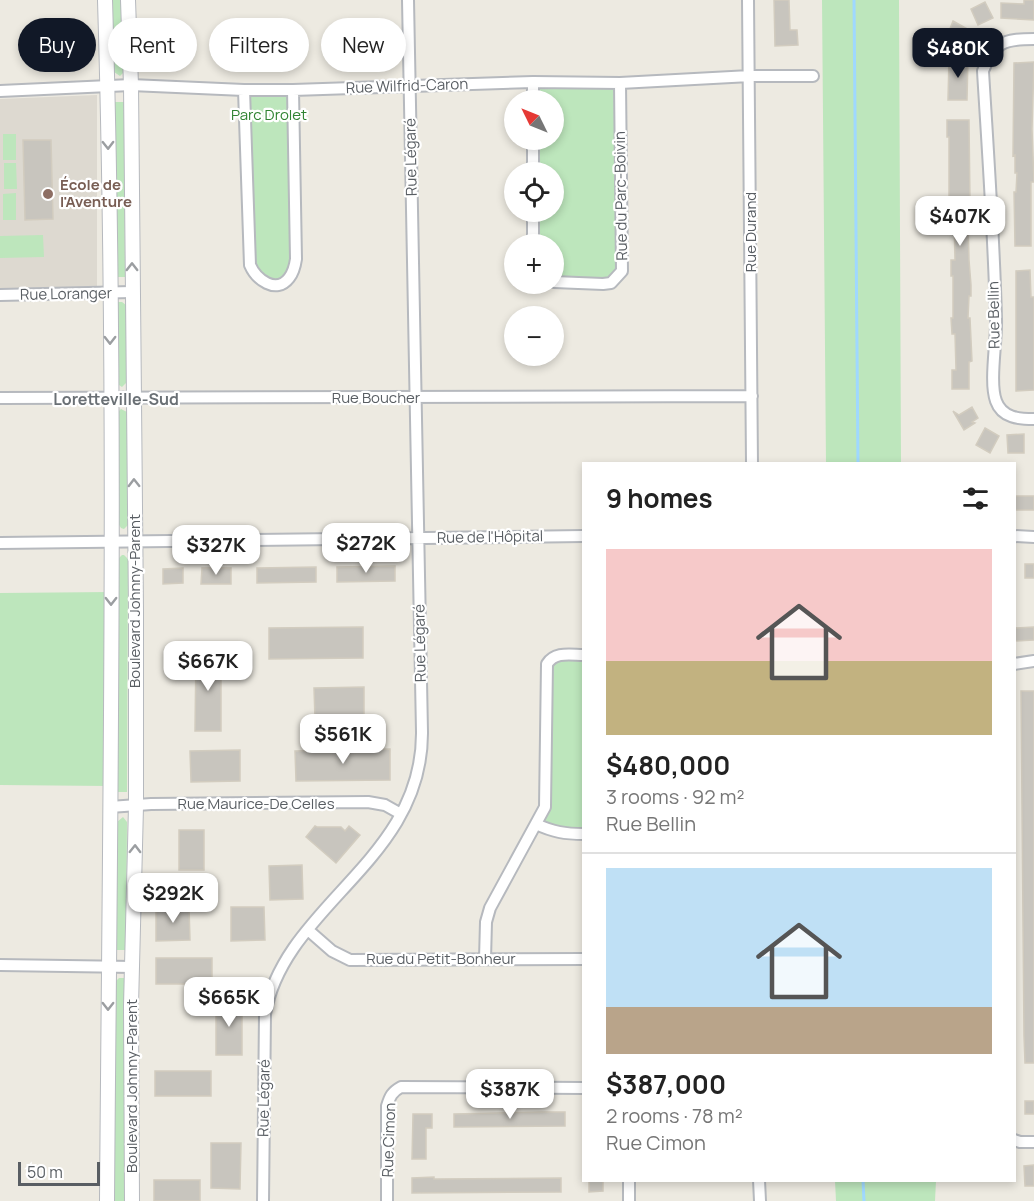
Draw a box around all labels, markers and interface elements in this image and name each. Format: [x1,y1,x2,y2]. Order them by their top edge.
chip: Buy [18,18,96,72]
chip: Rent [108,18,197,72]
chip: Filters [209,18,309,72]
chip: New [321,18,406,72]
pin: $480K [916,28,1000,79]
text: $480K [926,34,990,61]
street label: Rue Wilfrid-Caron [345,73,469,98]
north arrow [504,90,564,150]
map controls [504,90,564,366]
park label: Parc Drolet [231,104,307,125]
street label: Rue Légaré [399,118,422,196]
street label: Rue du Parc-Boivin [609,131,632,261]
one-way arrow [102,140,114,149]
button: locate [504,162,564,222]
place label: École de l'Aventure [60,174,132,212]
marker: École de l'Aventure [41,187,55,201]
street label: Rue Durand [740,192,761,272]
pin: $407K [918,196,1002,247]
text: $407K [929,202,991,229]
button: + [504,234,564,294]
one-way arrow [126,262,138,271]
street label: Rue Bellin [982,281,1005,349]
street label: Rue Loranger [20,282,113,305]
button: − [504,306,564,366]
one-way arrow [104,335,116,344]
street label: Rue Boucher [332,387,421,408]
district label: Loretteville-Sud [53,388,179,410]
one-way arrow [128,478,141,487]
text: 9 homes [606,480,713,516]
icon: filters [959,482,992,515]
street label: Boulevard Johnny-Parent [124,514,145,688]
pin: $272K [324,523,408,574]
pin: $327K [174,525,258,576]
street label: Rue de l'Hôpital [437,525,543,548]
text: $272K [336,529,396,556]
text: $327K [186,531,246,558]
icon: home [745,588,853,696]
one-way arrow [105,596,117,605]
street label: Rue Légaré [408,604,431,682]
pin: $667K [166,641,250,692]
text: $667K [177,647,239,674]
pin: $561K [301,714,385,765]
text: $561K [314,720,372,747]
text: $480,000 [606,747,730,783]
text: 3 rooms · 92 m² [606,783,745,810]
street label: Rue Maurice-De Celles [177,793,335,814]
text: Rue Bellin [606,810,696,837]
one-way arrow [129,844,141,853]
pin: $292K [131,873,215,924]
text: $292K [142,879,204,906]
icon: home [745,907,853,1015]
street label: Rue du Petit-Bonheur [366,948,516,969]
pin: $665K [187,977,271,1028]
text: $665K [198,983,260,1010]
street label: Boulevard Johnny-Parent [121,999,142,1173]
one-way arrow [102,1001,114,1010]
street label: Rue Légaré [252,1059,275,1137]
text: $387,000 [606,1066,726,1102]
pin: $387K [468,1069,552,1120]
text: $387K [480,1075,540,1102]
street label: Rue Cimon [377,1102,400,1178]
text: 2 rooms · 78 m² [606,1102,743,1129]
text: Rue Cimon [606,1129,706,1156]
scale bar [18,1159,100,1186]
text: 50 m [27,1161,63,1183]

